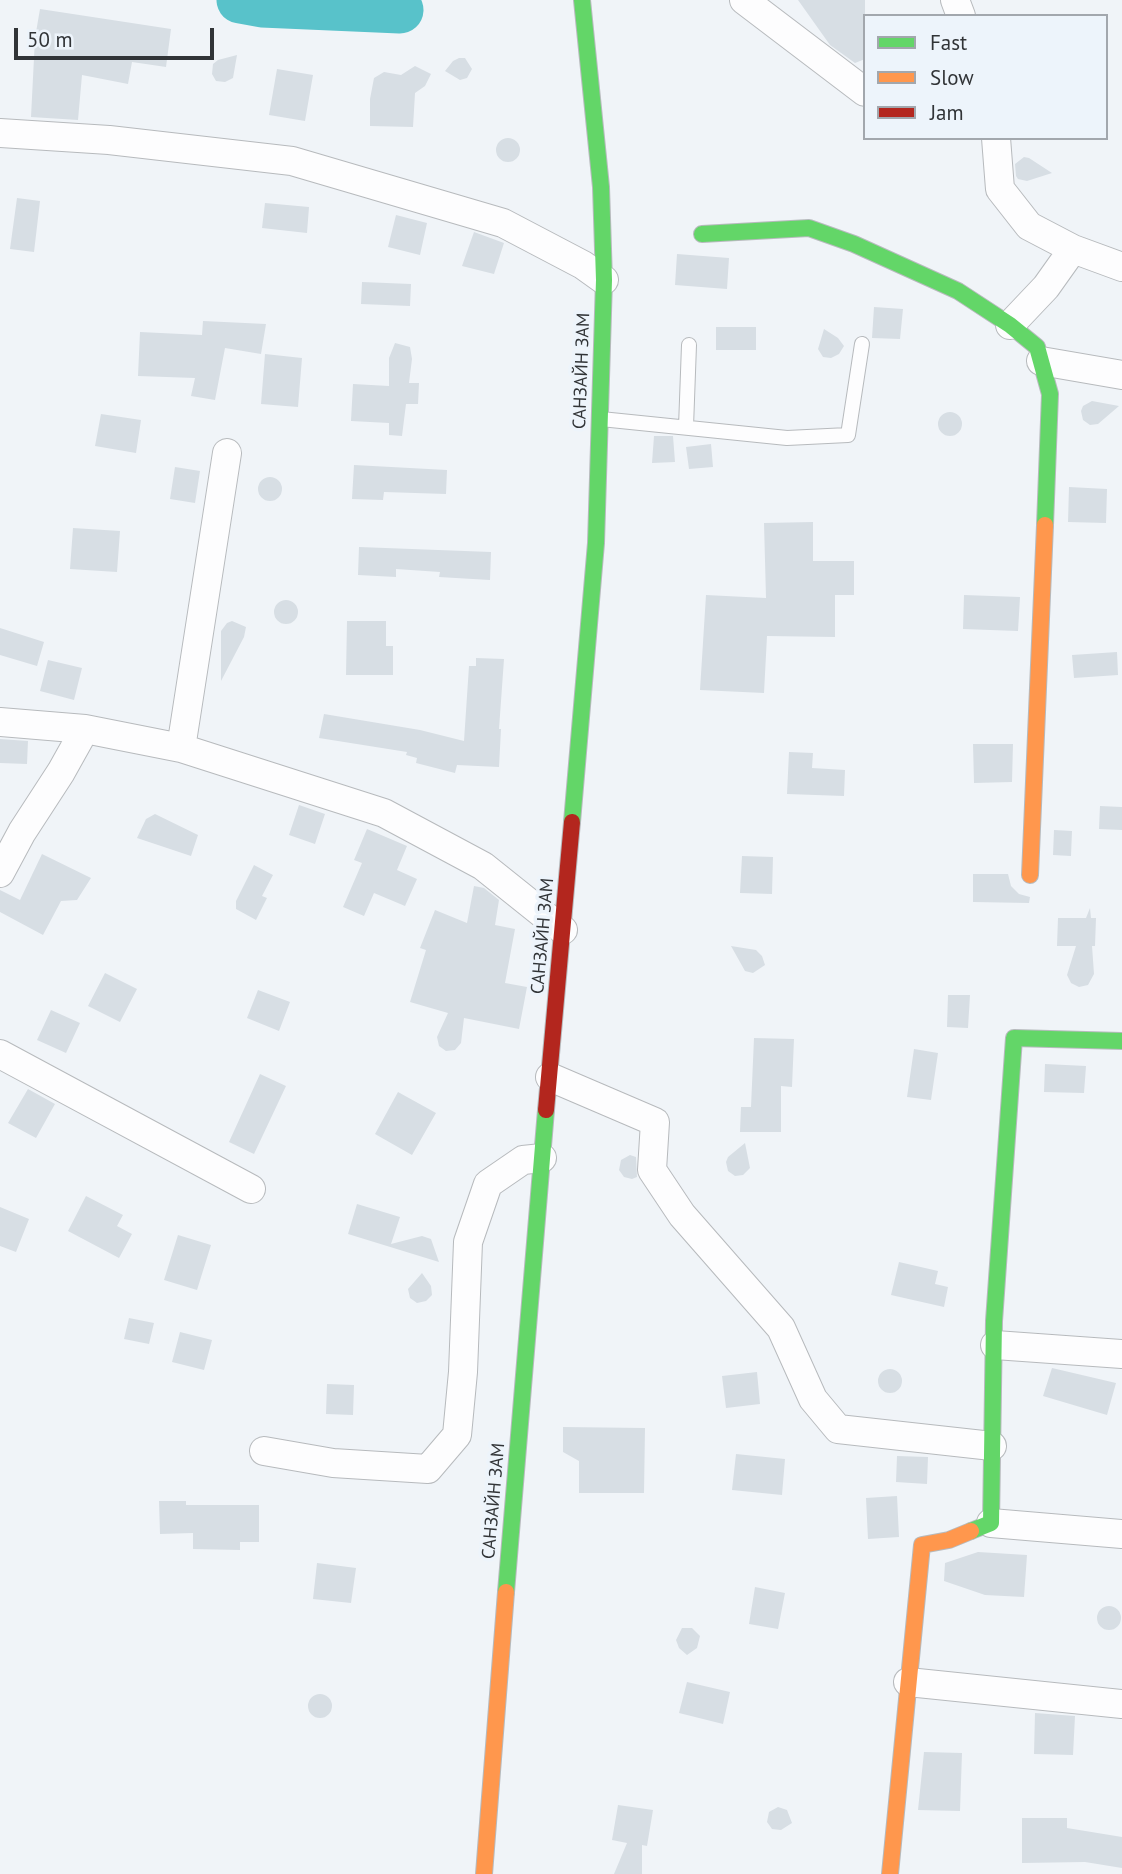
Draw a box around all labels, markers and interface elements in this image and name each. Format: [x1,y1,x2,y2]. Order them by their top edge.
scale bar [18,14,217,58]
legend [863,14,1108,140]
text: 50 m [27,26,73,53]
text: Fast [930,29,967,56]
text: Slow [930,64,974,91]
text: Jam [930,99,964,126]
street label: САНЗАЙН ЗАМ [569,312,595,430]
street label: САНЗАЙН ЗАМ [527,877,559,995]
street label: САНЗАЙН ЗАМ [478,1442,510,1560]

